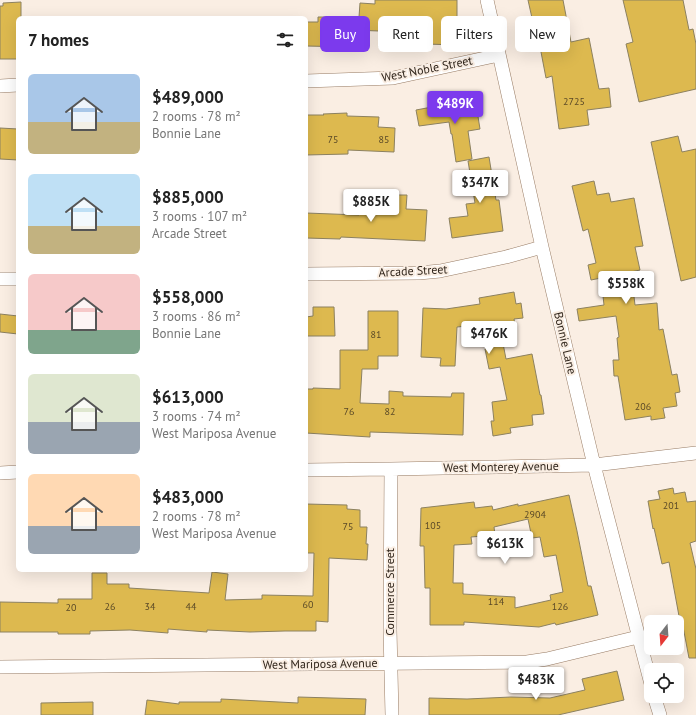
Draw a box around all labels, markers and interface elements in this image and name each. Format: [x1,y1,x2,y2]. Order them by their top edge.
chip: Buy [320,16,370,52]
chip: Rent [378,16,433,52]
chip: Filters [441,16,507,52]
chip: New [515,16,570,52]
text: 7 homes [28,29,89,51]
icon: filters [274,29,296,51]
street label: West Noble Street [380,52,474,85]
text: $489,000 [152,86,224,108]
icon: home [60,90,108,138]
pin: $489K [427,91,483,125]
text: $489K [436,95,474,112]
house number: 2725 [563,95,585,108]
text: 2 rooms · 78 m² [152,108,241,125]
text: Bonnie Lane [152,125,221,142]
house number: 75 [328,133,338,146]
house number: 85 [379,133,389,146]
pin: $347K [452,170,508,204]
text: $347K [461,174,499,191]
text: $885,000 [152,186,224,208]
pin: $885K [343,189,399,223]
icon: home [60,190,108,238]
text: $885K [352,193,390,210]
text: 3 rooms · 107 m² [152,208,247,225]
text: Arcade Street [152,225,227,242]
street label: Arcade Street [378,261,448,280]
pin: $558K [598,271,654,305]
text: $558K [607,275,645,292]
text: $558,000 [152,286,224,308]
icon: home [60,290,108,338]
text: 3 rooms · 86 m² [152,308,241,325]
street label: Bonnie Lane [551,310,580,376]
pin: $476K [461,321,517,355]
text: Bonnie Lane [152,325,221,342]
text: $476K [470,325,508,342]
house number: 81 [371,328,381,341]
text: $613,000 [152,386,224,408]
icon: home [60,390,108,438]
house number: 206 [635,400,651,413]
house number: 76 [344,405,354,418]
house number: 82 [385,405,395,418]
text: 3 rooms · 74 m² [152,408,241,425]
text: West Mariposa Avenue [152,425,276,442]
street label: West Monterey Avenue [443,458,559,475]
text: $483,000 [152,486,224,508]
icon: home [60,490,108,538]
house number: 201 [663,499,679,512]
text: 2 rooms · 78 m² [152,508,241,525]
house number: 2904 [524,508,546,521]
house number: 105 [425,519,441,532]
house number: 75 [343,520,353,533]
text: West Mariposa Avenue [152,525,276,542]
pin: $613K [477,531,533,565]
text: $613K [486,535,524,552]
street label: Commerce Street [382,548,397,636]
house number: 114 [488,595,505,608]
house number: 60 [303,598,314,611]
house number: 26 [105,600,115,613]
house number: 34 [145,600,156,613]
house number: 44 [186,600,197,613]
house number: 126 [552,600,568,613]
house number: 20 [66,601,77,614]
north arrow [644,615,684,655]
map controls [644,615,684,703]
street label: West Mariposa Avenue [262,655,378,672]
button: locate [644,663,684,703]
pin: $483K [508,667,564,701]
text: $483K [517,671,555,688]

